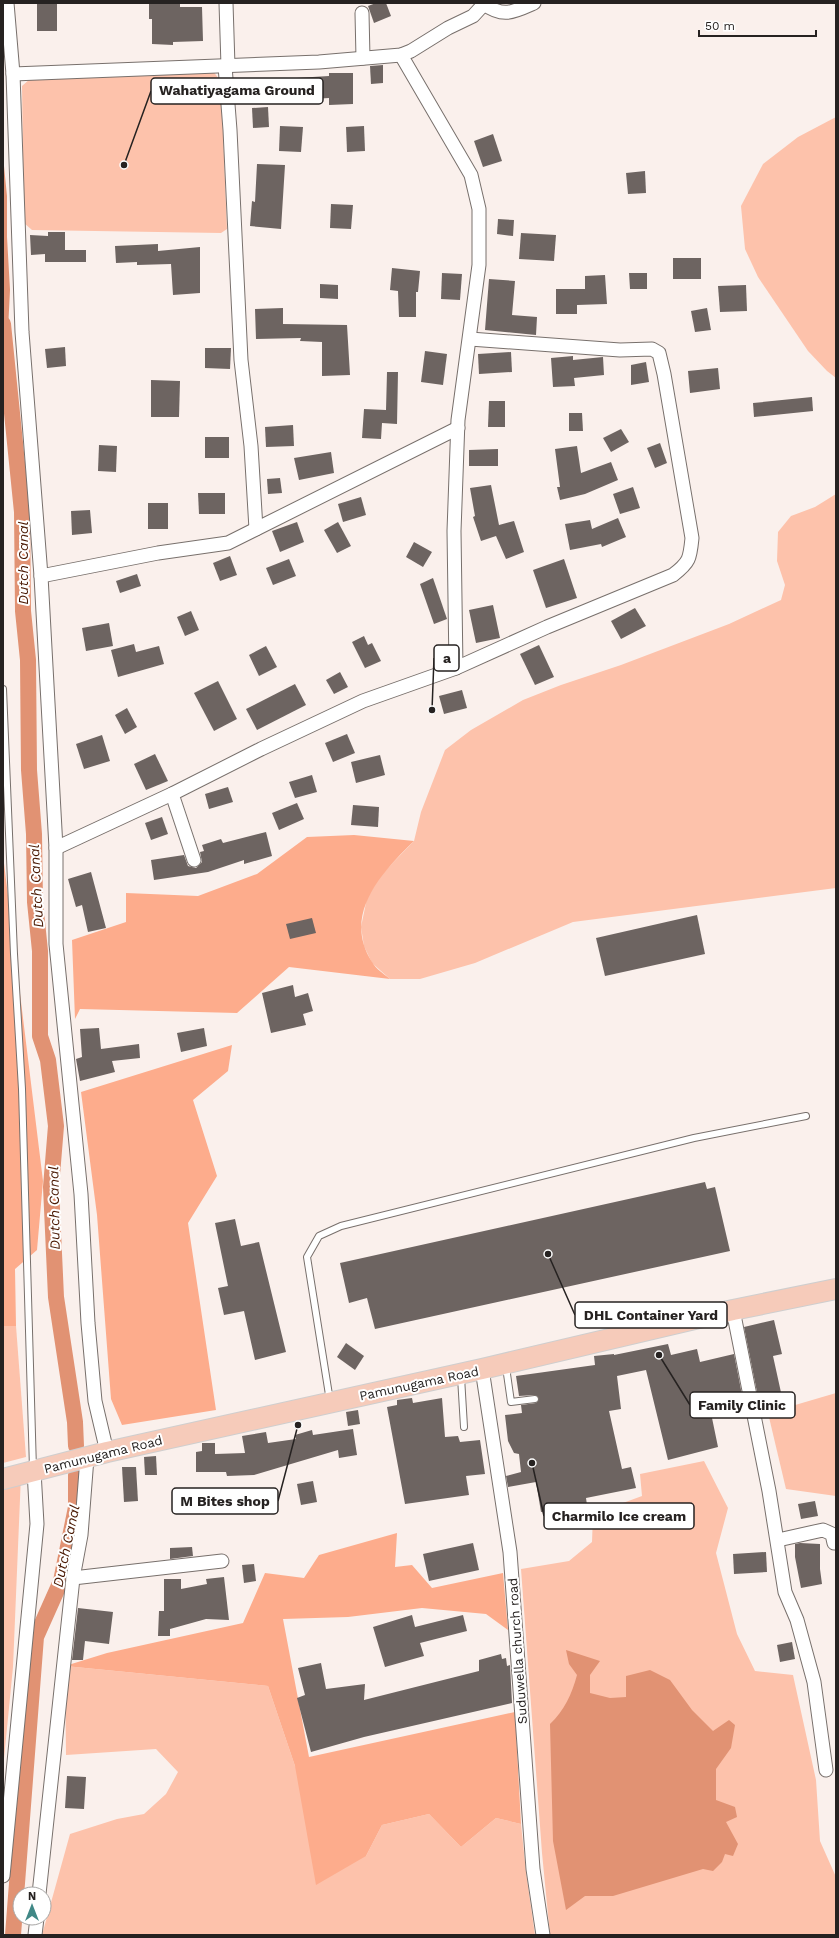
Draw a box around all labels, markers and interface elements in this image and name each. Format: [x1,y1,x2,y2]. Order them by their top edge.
scale bar [699,12,816,38]
text: 50 m [705,19,735,33]
callout: Wahatiyagama Ground [151,78,323,104]
text: Wahatiyagama Ground [159,82,315,98]
water label: Dutch Canal [15,521,31,605]
callout: a [434,645,459,671]
text: a [443,650,452,666]
water label: Dutch Canal [26,844,46,928]
water label: Dutch Canal [45,1166,63,1250]
callout: DHL Container Yard [575,1302,727,1328]
text: DHL Container Yard [584,1307,718,1323]
street label: Pamunugama Road [358,1364,480,1403]
callout: Family Clinic [690,1392,795,1418]
text: Family Clinic [698,1397,786,1413]
street label: Pamunugama Road [42,1432,164,1476]
callout: M Bites shop [172,1488,278,1514]
text: M Bites shop [180,1493,270,1509]
water label: Dutch Canal [49,1503,83,1589]
callout: Charmilo Ice cream [544,1503,694,1529]
text: Charmilo Ice cream [552,1508,686,1524]
street label: Suduwella church road [505,1577,530,1725]
north arrow [12,1886,52,1926]
text: N [28,1890,36,1903]

